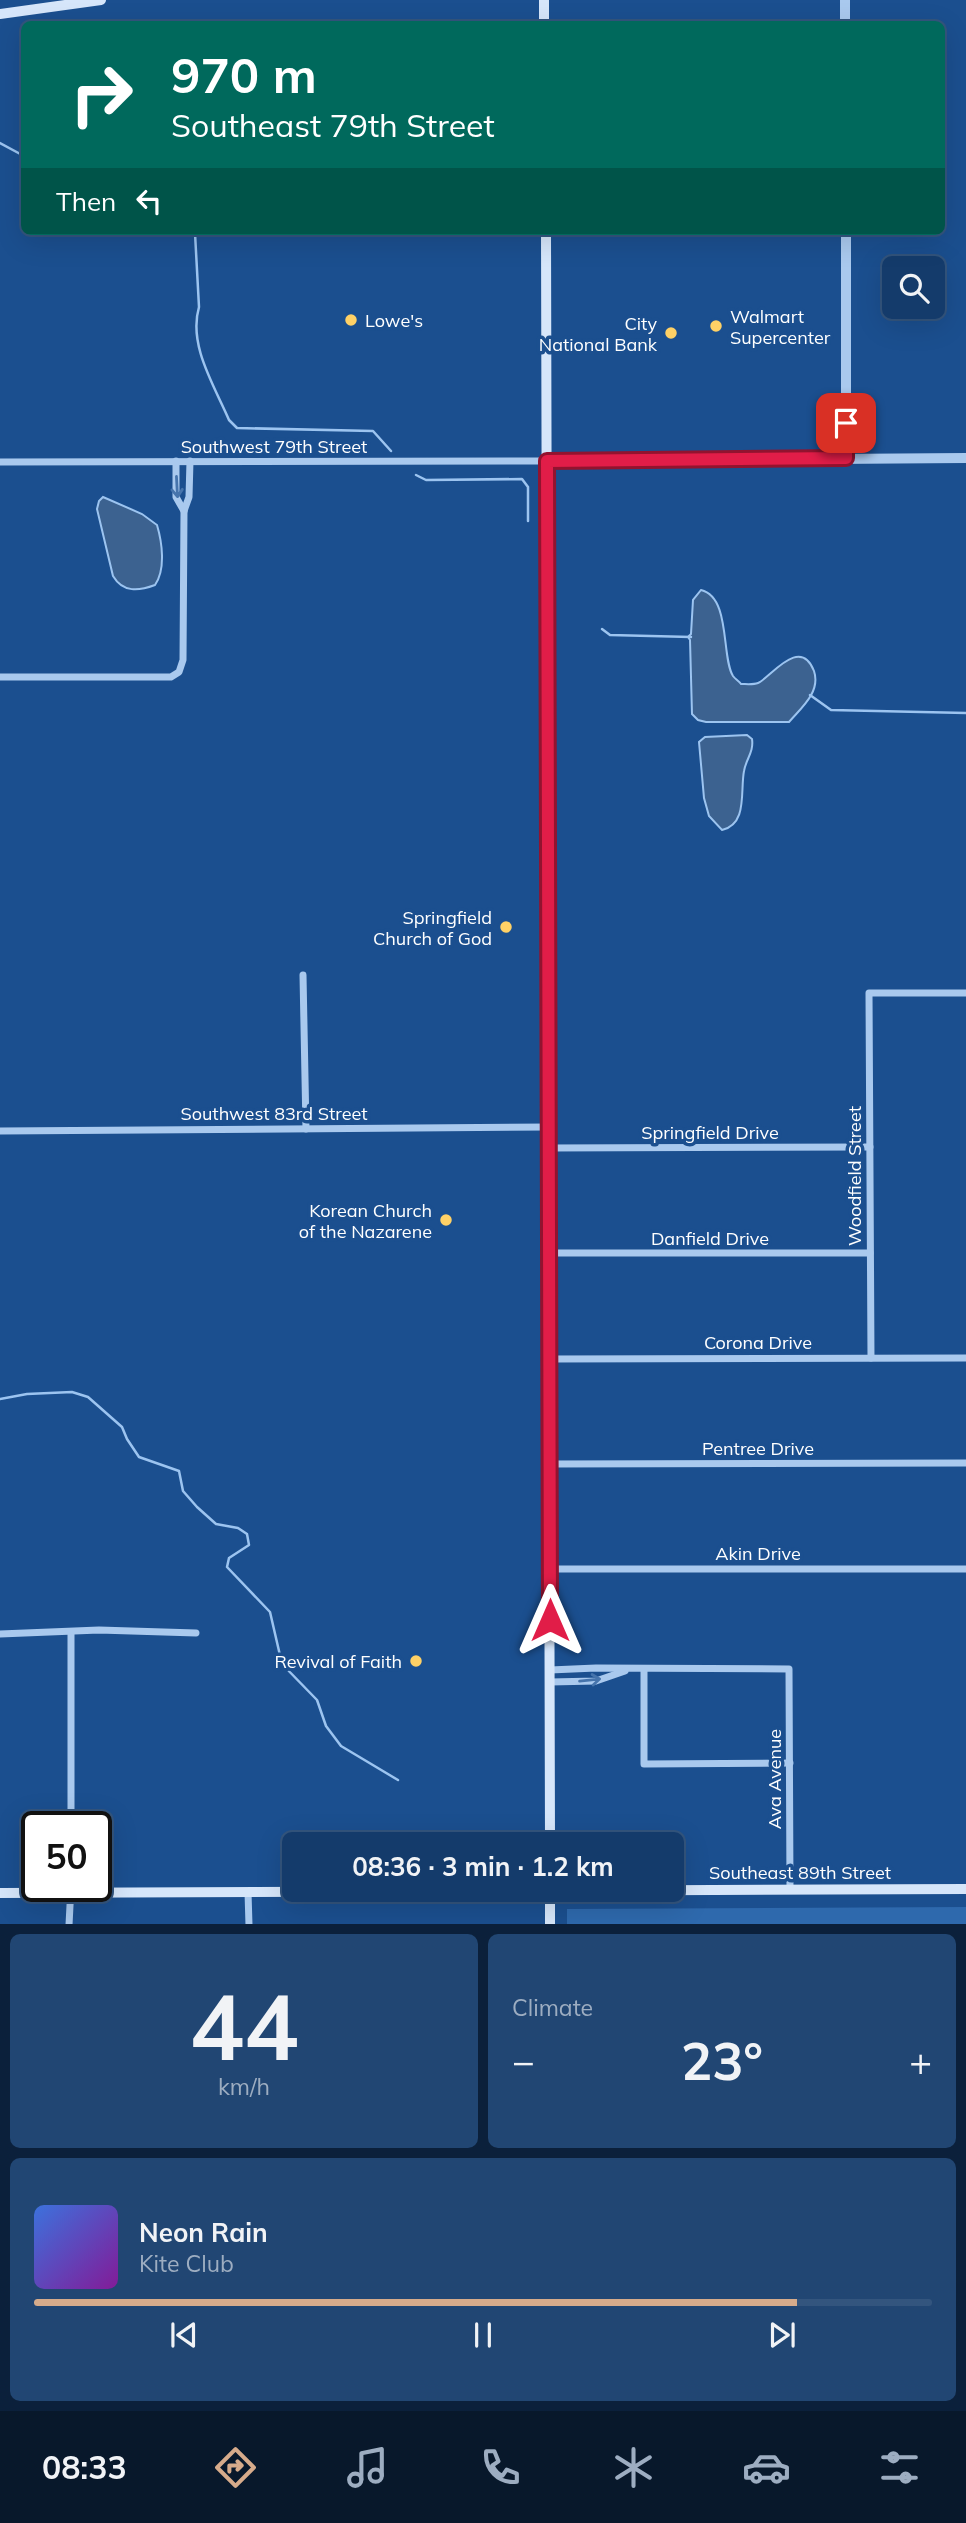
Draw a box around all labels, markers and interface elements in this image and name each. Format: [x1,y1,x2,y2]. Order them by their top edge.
text: 970 m [171,44,317,105]
icon: right [56,49,147,140]
text: Southeast 79th Street [171,105,495,145]
icon: left [130,182,168,220]
text: Then [56,185,116,218]
map controls [882,256,945,319]
button: search [882,256,945,319]
place label: Walmart Supercenter [730,305,831,349]
place label: Lowe's [365,309,423,332]
marker: Lowe's [343,312,359,328]
place label: City National Bank [539,312,658,356]
marker: Walmart Supercenter [708,318,724,334]
marker: City National Bank [663,325,679,341]
pin [816,393,876,453]
icon: arrive [827,404,865,442]
street label: Southwest 79th Street [181,435,367,458]
one-way arrow [170,475,183,498]
place label: Springfield Church of God [373,906,492,950]
marker: Springfield Church of God [498,919,514,935]
street label: Southwest 83rd Street [180,1102,368,1125]
street label: Woodfield Street [843,1106,866,1246]
street label: Springfield Drive [641,1121,779,1144]
place label: Korean Church of the Nazarene [299,1199,432,1243]
marker: Korean Church of the Nazarene [438,1212,454,1228]
street label: Danfield Drive [651,1227,769,1250]
street label: Corona Drive [704,1331,812,1354]
street label: Pentree Drive [702,1437,814,1460]
street label: Akin Drive [715,1542,801,1565]
position arrow [513,1583,587,1657]
place label: Revival of Faith [274,1650,402,1673]
marker: Revival of Faith [408,1653,424,1669]
one-way arrow [578,1673,601,1686]
street label: Ava Avenue [763,1729,786,1829]
speed limit sign: 50 [21,1811,112,1902]
text: 08:36 · 3 min · 1.2 km [352,1850,614,1883]
street label: Southeast 89th Street [709,1861,891,1884]
text: 44 [189,1969,299,2083]
text: Climate [512,1993,593,2022]
text: 23° [681,2028,763,2093]
text: − [512,2037,535,2085]
text: + [909,2037,932,2085]
text: km/h [218,2072,270,2101]
text: Neon Rain [139,2216,268,2249]
text: Kite Club [139,2249,234,2278]
icon: previous [165,2316,203,2354]
icon: pause [464,2316,502,2354]
icon: next [763,2316,801,2354]
icon: directions [211,2443,260,2492]
icon: music [343,2443,392,2492]
icon: phone [476,2443,525,2492]
icon: climate [609,2443,658,2492]
icon: car [742,2443,791,2492]
icon: filters [875,2443,924,2492]
text: 08:33 [42,2447,127,2487]

